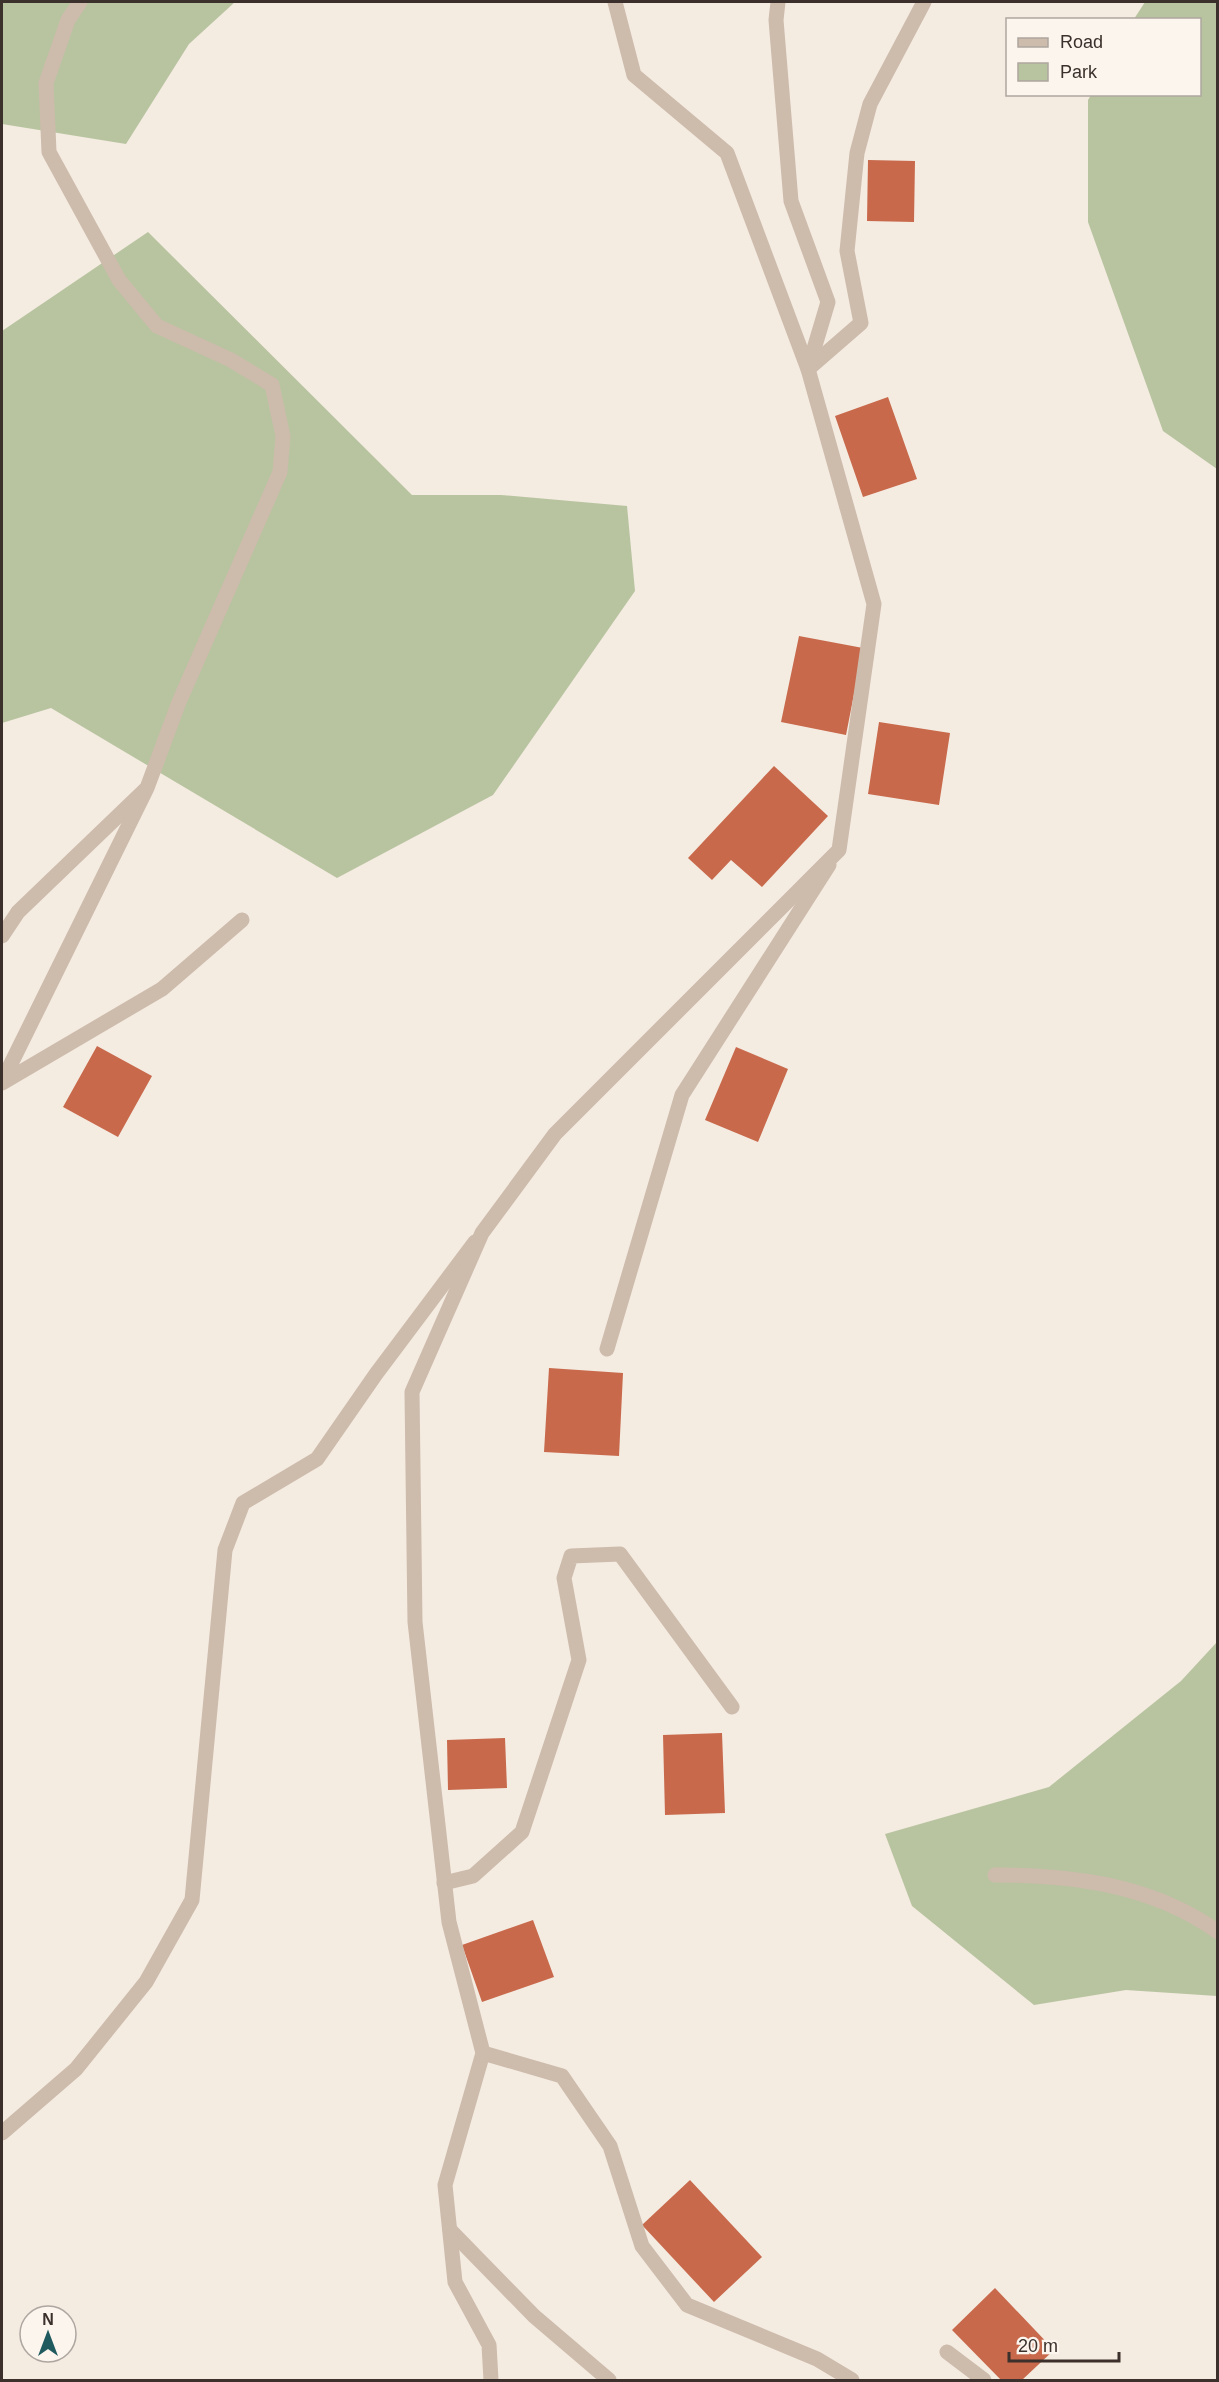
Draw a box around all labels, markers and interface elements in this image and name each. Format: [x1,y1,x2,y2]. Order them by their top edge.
legend [1006,18,1201,96]
text: Road [1060,32,1103,52]
text: Park [1060,62,1098,82]
north arrow [18,2304,78,2364]
text: N [42,2311,54,2328]
scale bar [1009,2325,1118,2363]
text: 20 m [1018,2336,1058,2356]

